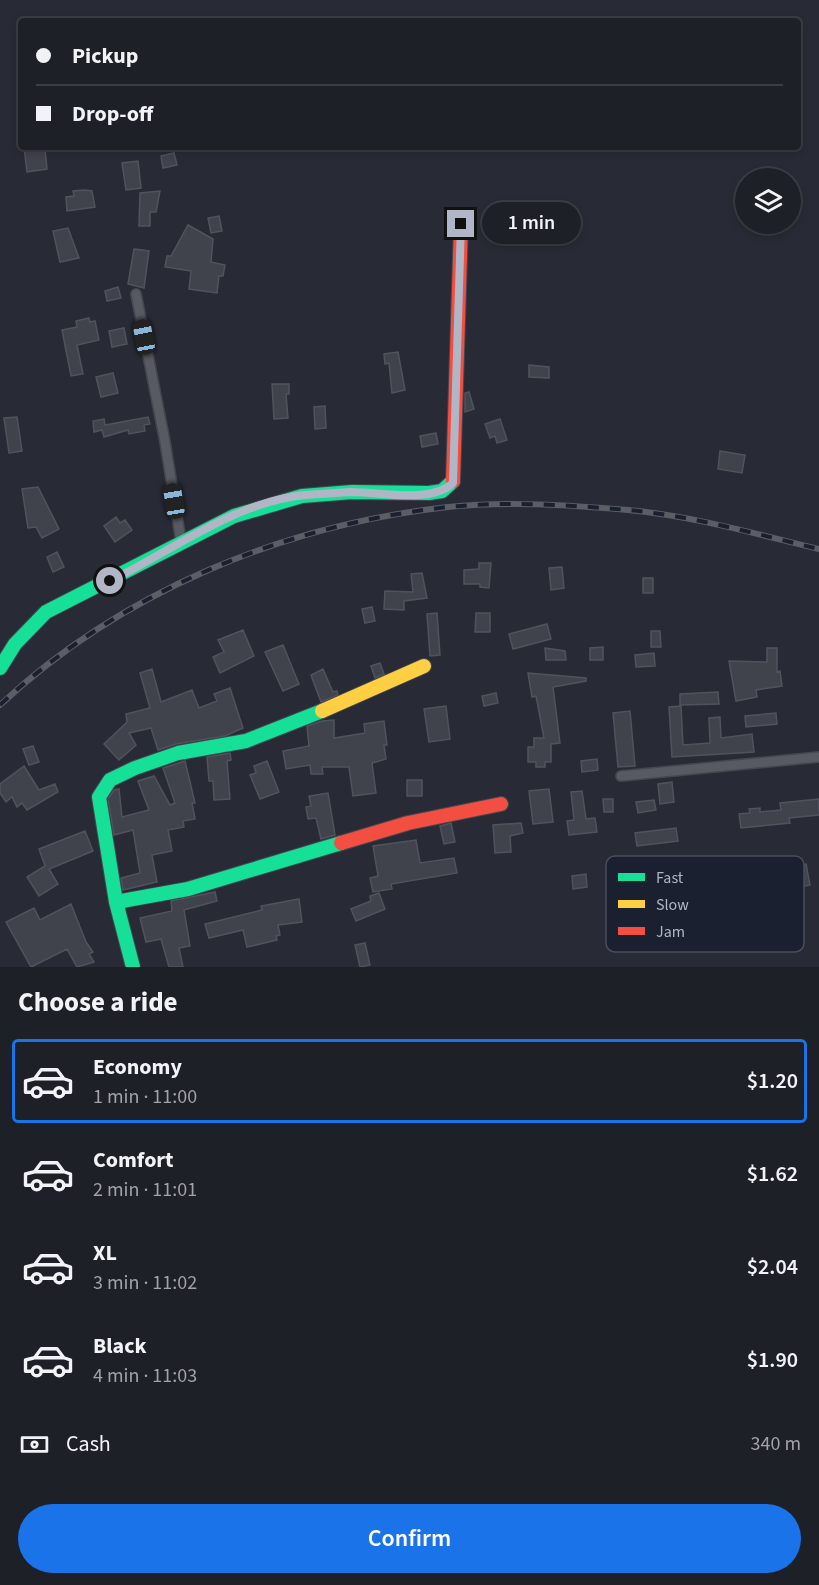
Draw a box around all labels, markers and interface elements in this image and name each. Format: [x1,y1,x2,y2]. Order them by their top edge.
text: Pickup [72,40,138,72]
text: Drop-off [72,98,153,130]
map controls [735,168,801,234]
button: layers [735,168,801,234]
callout: 1 min [482,203,581,245]
text: 1 min [508,209,555,237]
route end [447,210,474,237]
car [132,318,156,356]
car [162,482,186,520]
route start [96,567,123,594]
legend [606,856,804,952]
text: Fast [656,867,684,889]
text: Slow [656,894,689,916]
text: Jam [656,921,685,943]
text: Choose a ride [18,983,178,1022]
text: Economy [93,1051,182,1083]
icon: car [21,1054,75,1108]
text: $1.20 [747,1065,798,1097]
text: 1 min · 11:00 [93,1083,197,1111]
text: Comfort [93,1144,174,1176]
icon: car [21,1147,75,1201]
text: $1.62 [747,1158,798,1190]
text: 2 min · 11:01 [93,1176,197,1204]
text: XL [93,1237,117,1269]
icon: car [21,1240,75,1294]
text: $2.04 [747,1251,798,1283]
text: 3 min · 11:02 [93,1269,197,1297]
text: Black [93,1330,147,1362]
icon: car [21,1333,75,1387]
text: $1.90 [747,1344,798,1376]
text: 4 min · 11:03 [93,1362,197,1390]
icon: cash [18,1428,51,1461]
text: Cash [66,1428,111,1460]
text: 340 m [751,1430,801,1458]
button: Confirm [18,1504,801,1573]

